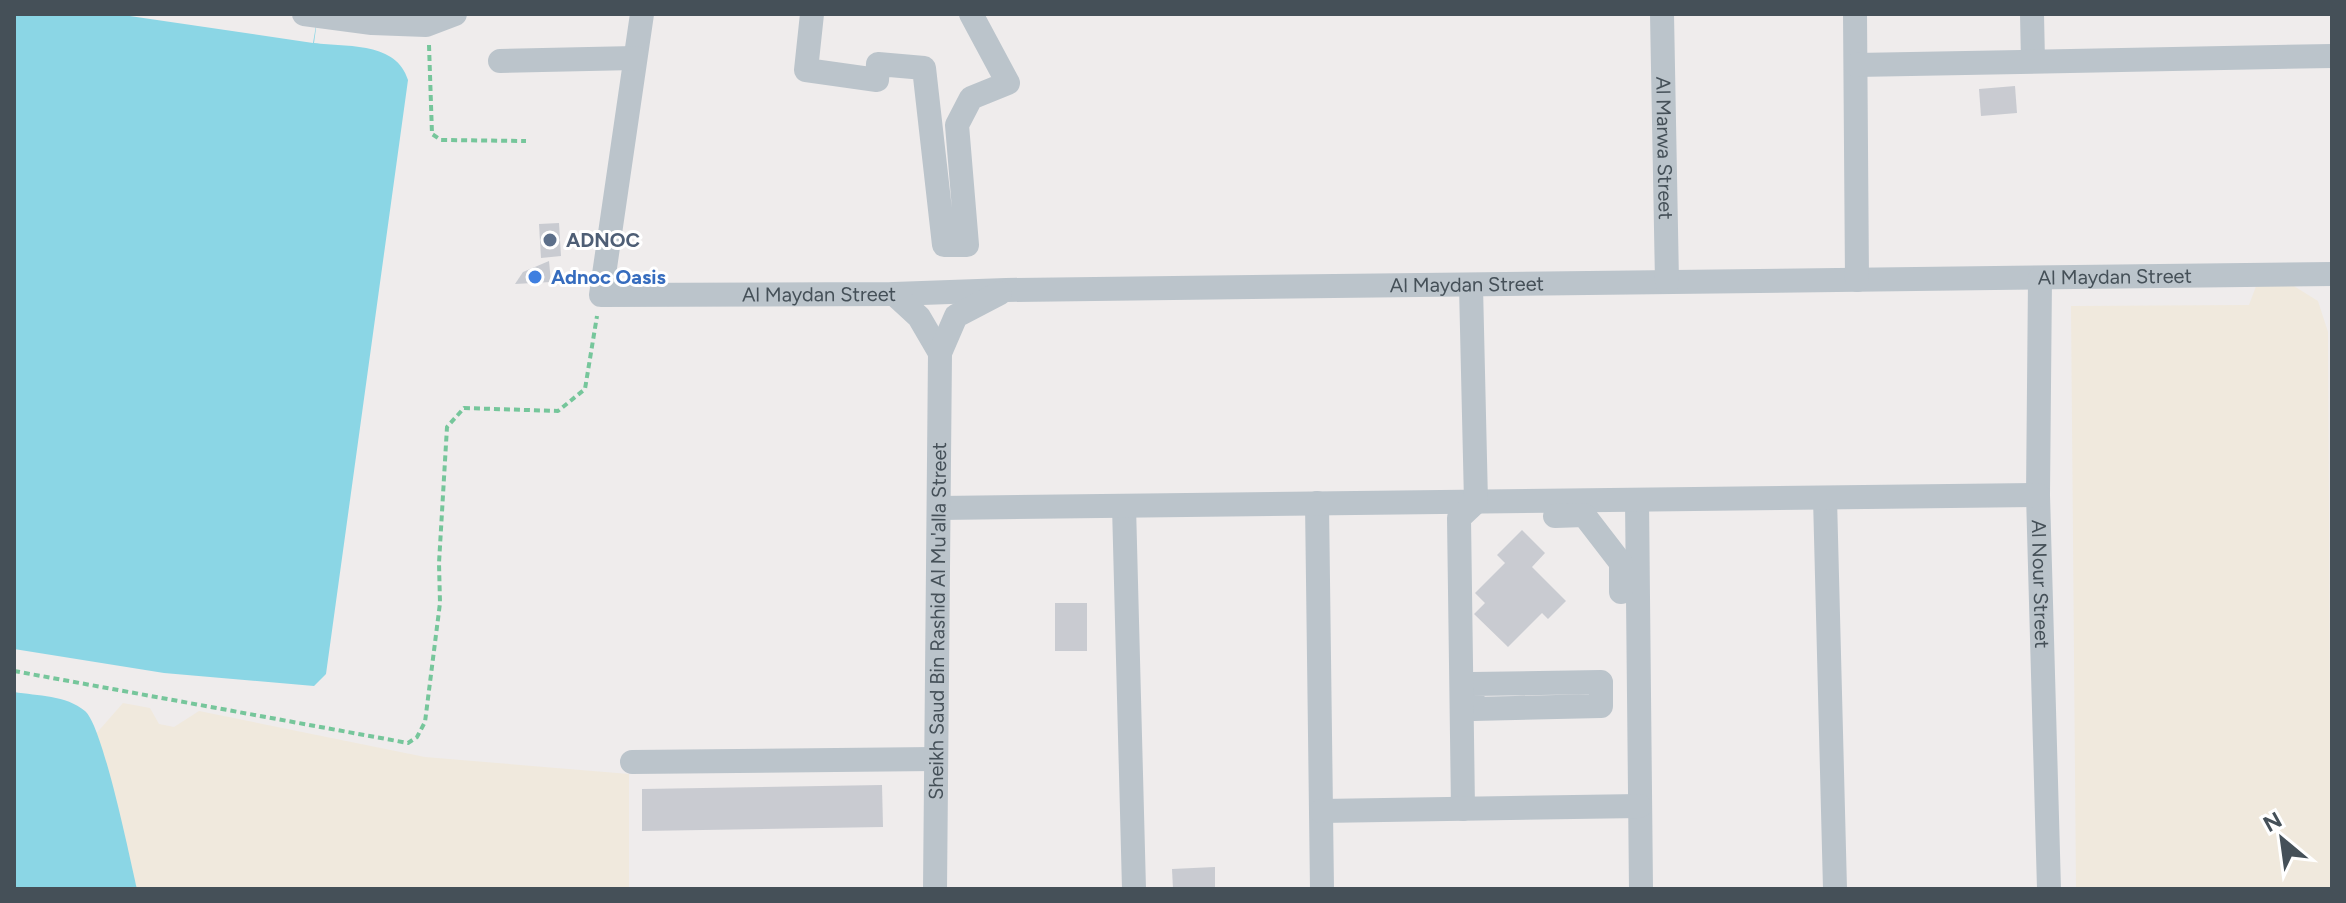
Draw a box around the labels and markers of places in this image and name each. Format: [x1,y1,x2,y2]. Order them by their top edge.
place label: ADNOC [566,228,640,252]
marker: ADNOC [541,231,559,249]
place label: Adnoc Oasis [551,265,666,289]
marker: Adnoc Oasis [526,268,544,286]

